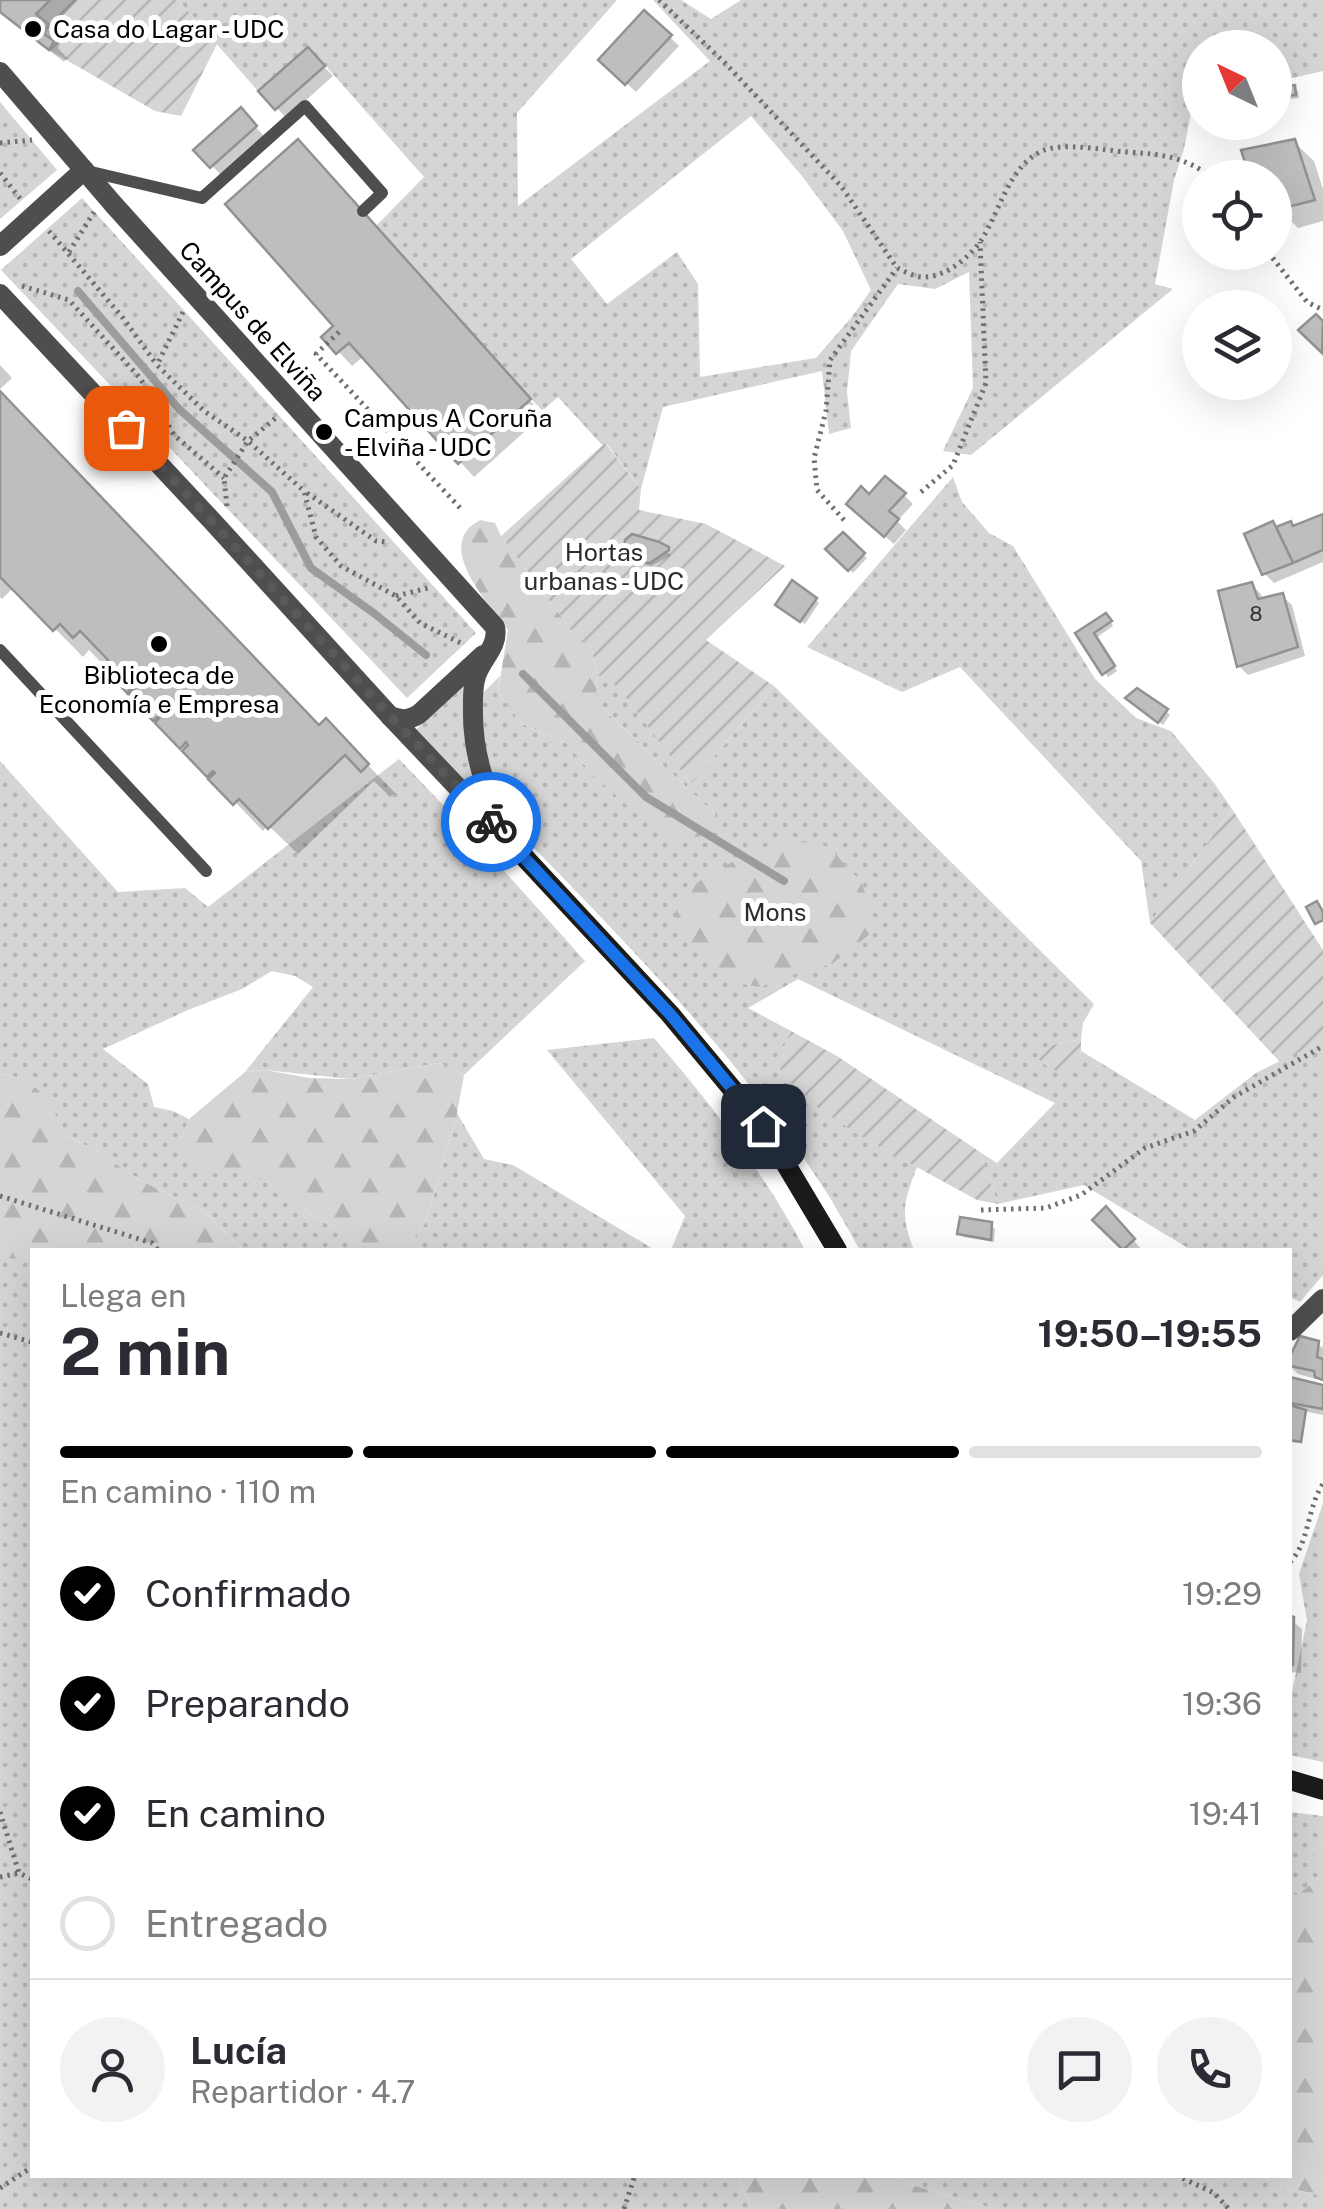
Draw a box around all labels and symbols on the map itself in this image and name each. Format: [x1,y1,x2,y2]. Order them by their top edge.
place label: Casa do Lagar - UDC [53,14,284,44]
marker: Casa do Lagar - UDC [22,18,44,40]
north arrow [1182,30,1292,140]
street label: Campus de Elviña [173,235,333,407]
pin [84,386,169,471]
place label: Campus A Coruña - Elviña - UDC [344,403,552,462]
marker: Campus A Coruña - Elviña - UDC [313,421,335,443]
park label: Hortas urbanas - UDC [524,537,684,596]
house number: 8 [1250,602,1262,626]
marker: Biblioteca de Economía e Empresa [148,633,170,655]
place label: Biblioteca de Economía e Empresa [39,660,279,719]
courier [441,772,541,872]
park label: Mons [743,897,807,927]
pin [721,1084,806,1169]

